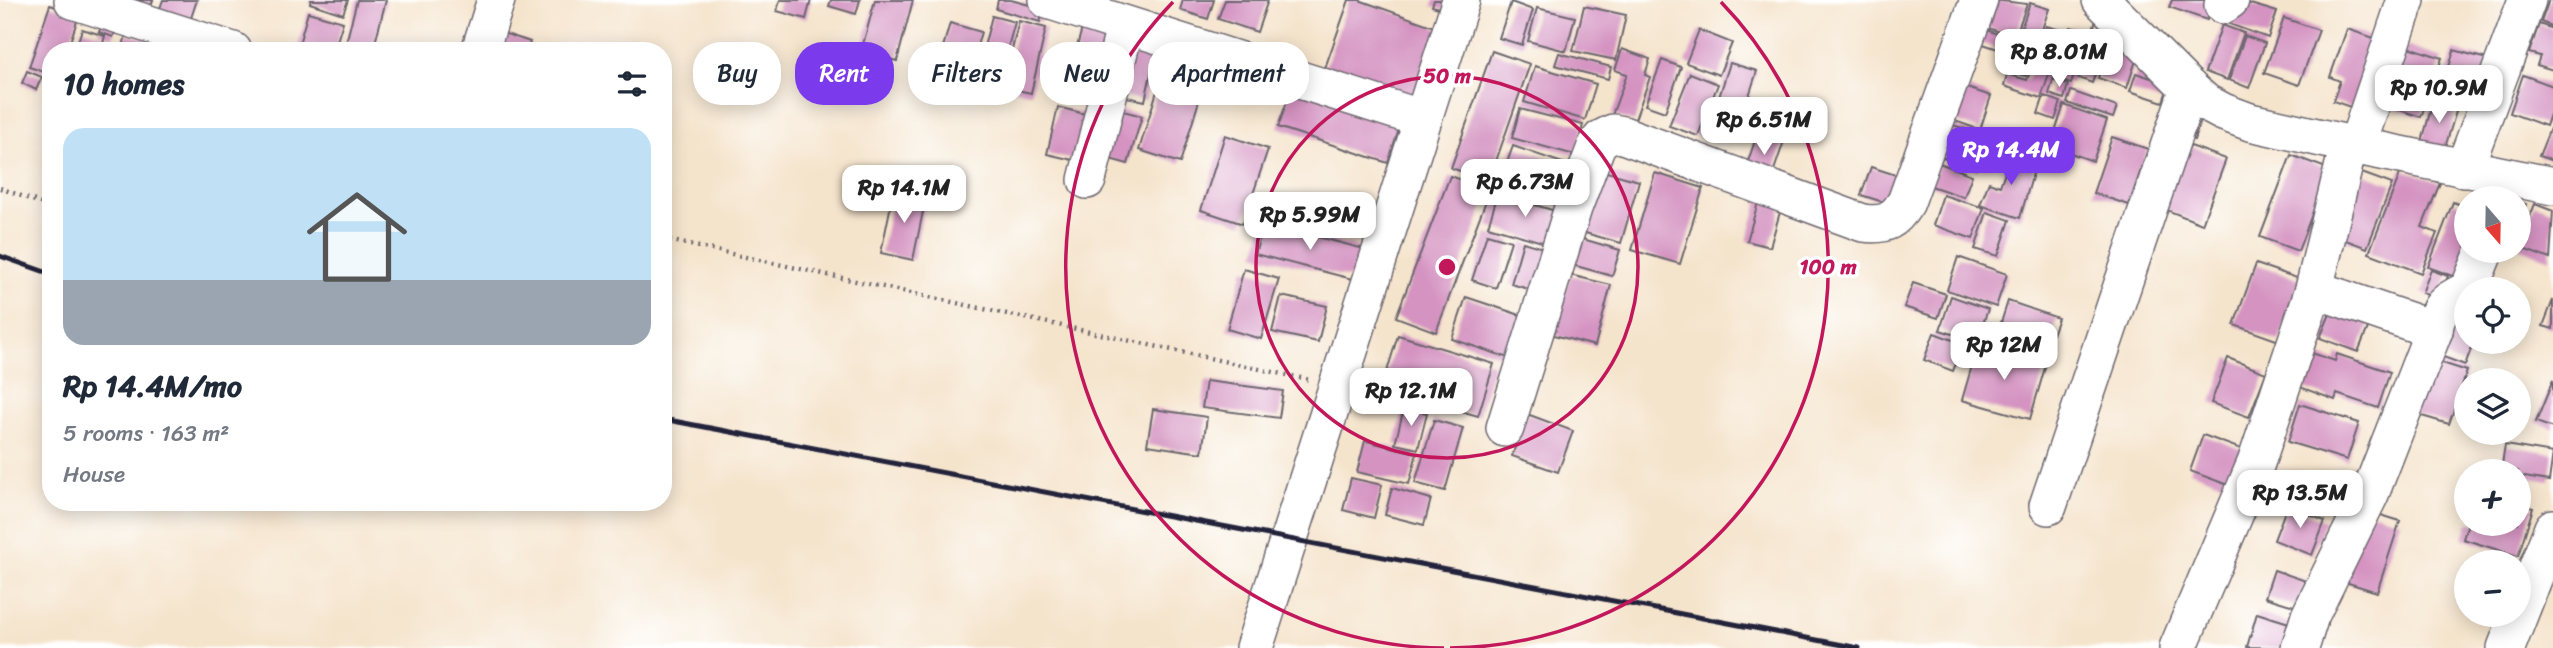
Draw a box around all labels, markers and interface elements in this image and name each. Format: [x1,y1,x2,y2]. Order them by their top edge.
pin: Rp 8.01M [1987,29,2131,89]
text: Rp 8.01M [2011,31,2107,72]
chip: Buy [693,42,781,105]
chip: Rent [795,42,894,105]
chip: Filters [908,42,1026,105]
chip: New [1040,42,1134,105]
chip: Apartment [1148,42,1309,105]
text: 10 homes [63,57,184,111]
text: 50 m [1423,57,1472,95]
icon: filters [613,65,651,103]
pin: Rp 10.9M [2367,66,2511,125]
text: Rp 10.9M [2391,67,2487,108]
pin: Rp 6.51M [1692,97,1836,157]
text: Rp 6.51M [1717,99,1811,140]
pin: Rp 14.4M [1939,128,2083,187]
text: Rp 14.4M [1963,129,2059,170]
pin: Rp 6.73M [1453,160,1597,219]
text: Rp 6.73M [1477,161,1573,202]
pin: Rp 14.1M [832,166,976,225]
text: Rp 14.1M [858,167,950,208]
icon: home [294,174,420,300]
north arrow [2454,186,2530,262]
map controls [2454,186,2531,627]
pin: Rp 5.99M [1238,192,1382,252]
text: Rp 5.99M [1260,194,1360,235]
text: 100 m [1799,248,1857,286]
centre of rings [1435,255,1459,279]
button: locate [2454,277,2531,354]
pin: Rp 12M [1947,322,2061,382]
text: Rp 12M [1967,324,2041,365]
text: Rp 14.4M/mo [63,359,242,413]
pin: Rp 12.1M [1339,368,1483,428]
button: layers [2454,368,2531,445]
text: Rp 12.1M [1366,370,1456,411]
text: 5 rooms · 163 m² [63,413,229,454]
text: House [63,454,125,495]
button: + [2454,459,2531,536]
pin: Rp 13.5M [2228,470,2372,530]
text: Rp 13.5M [2253,472,2347,513]
button: − [2454,550,2531,627]

